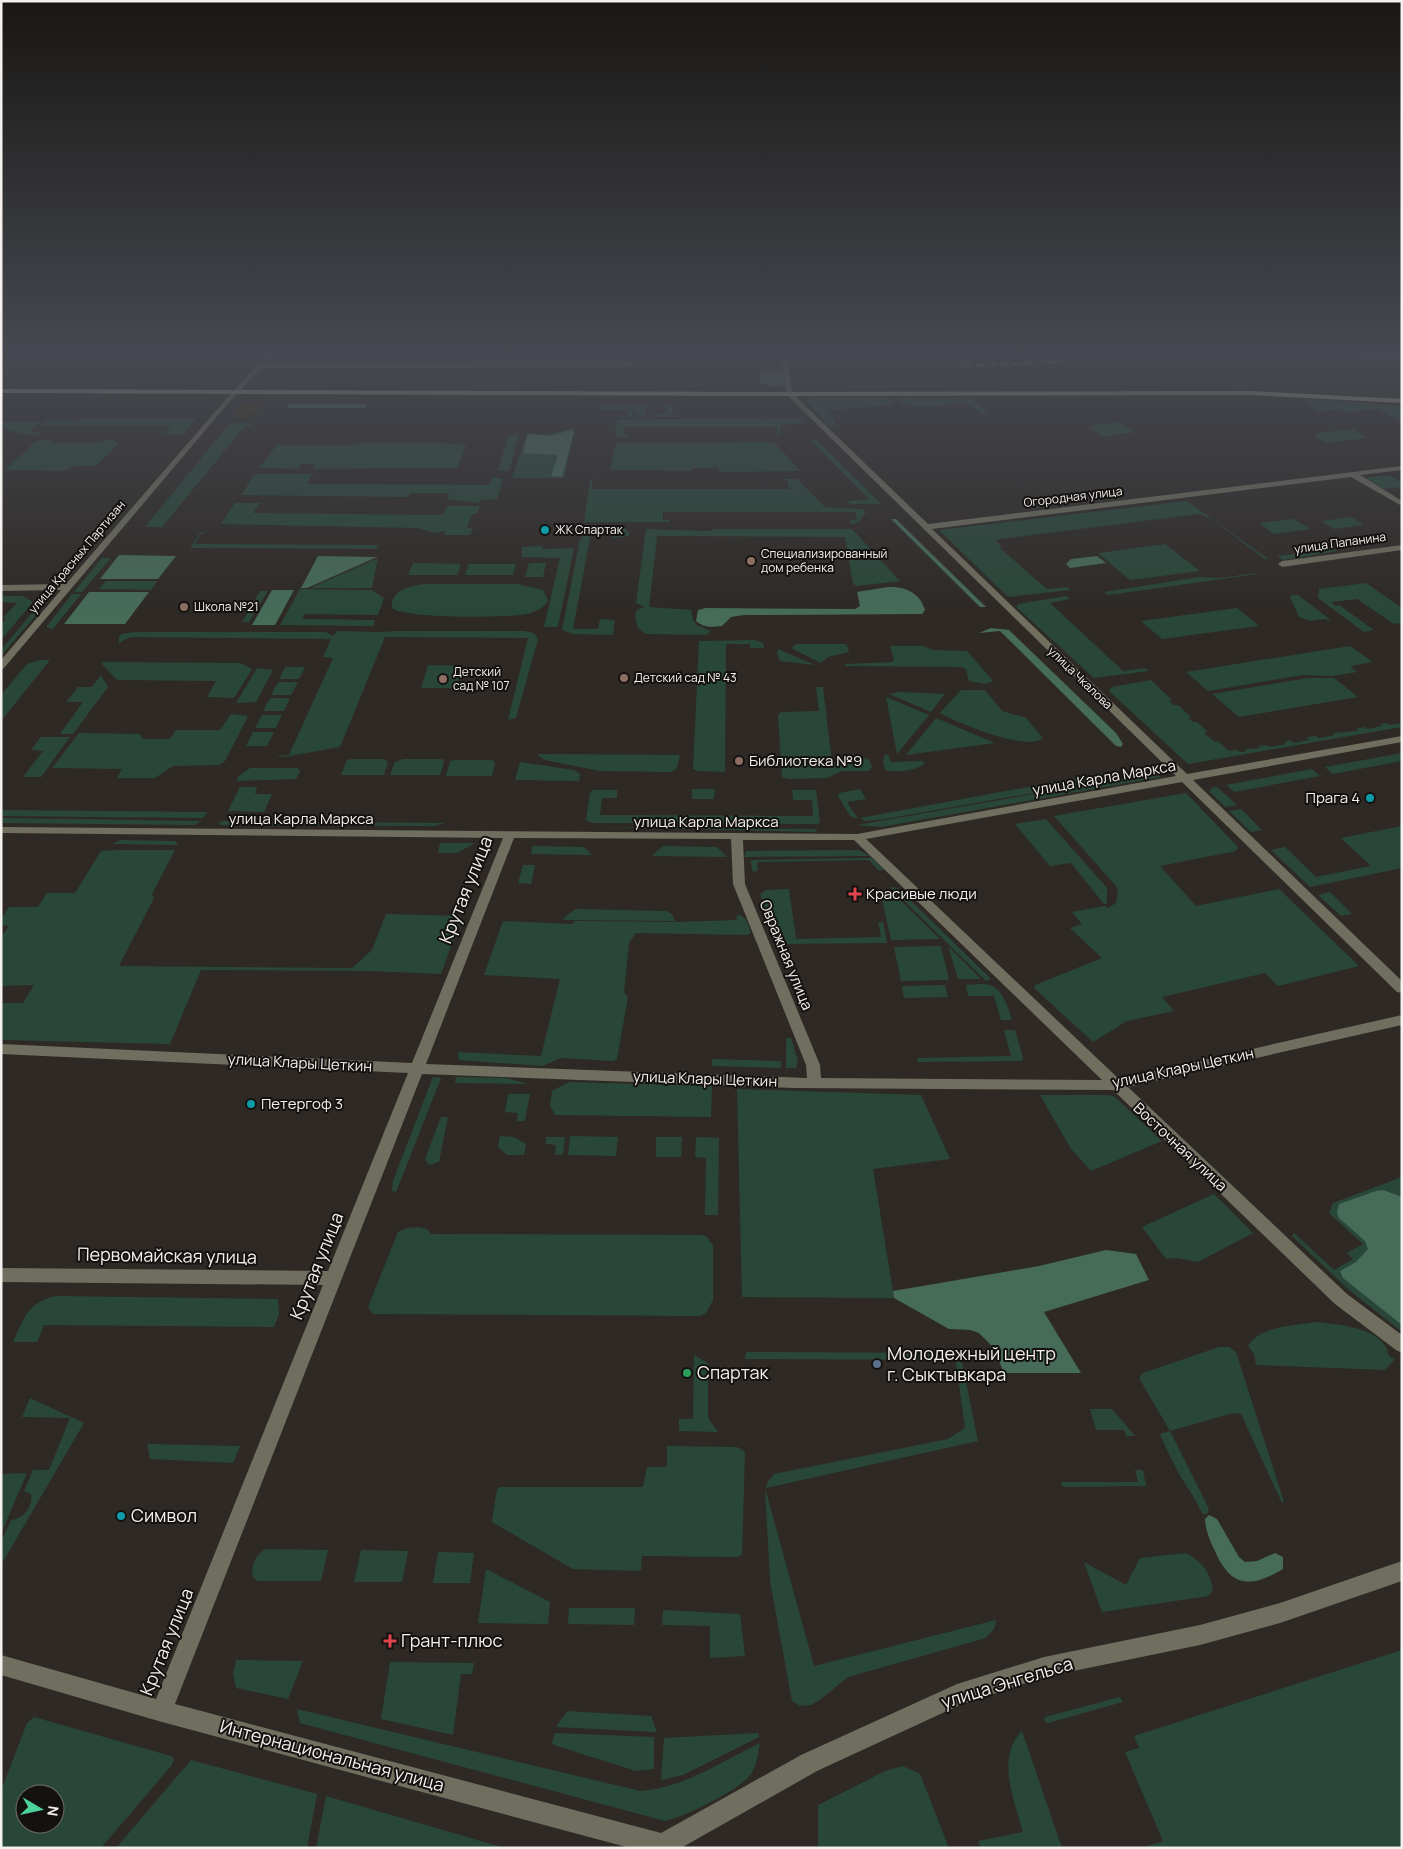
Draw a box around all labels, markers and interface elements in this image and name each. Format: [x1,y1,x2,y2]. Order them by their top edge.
street label: Огородная улица [1023,482,1123,511]
street label: улица Красных Партизан [24,497,129,617]
place label: ЖК Спартак [555,521,624,538]
marker: ЖК Спартак [539,524,551,536]
street label: улица Папанина [1293,528,1387,557]
place label: Специализированный дом ребенка [761,545,887,576]
marker: Специализированный дом ребенка [745,555,757,567]
place label: Школа №21 [194,598,259,615]
marker: Школа №21 [178,601,190,613]
street label: улица Чкалова [1044,642,1116,713]
place label: Детский сад № 107 [453,663,510,694]
place label: Детский сад № 43 [634,669,737,686]
marker: Детский сад № 43 [618,672,630,684]
marker: Детский сад № 107 [437,673,449,685]
place label: Библиотека №9 [749,750,862,771]
marker: Библиотека №9 [733,755,745,767]
street label: улица Карла Маркса [1031,755,1177,800]
place label: Прага 4 [1306,787,1360,808]
marker: Прага 4 [1364,792,1376,804]
street label: улица Карла Маркса [228,808,374,829]
street label: улица Карла Маркса [633,811,779,832]
street label: Крутая улица [433,832,497,947]
place label: Красивые люди [866,883,977,904]
marker: Красивые люди [848,887,862,901]
street label: Овражная улица [755,896,818,1013]
street label: улица Клары Цеткин [1110,1042,1256,1093]
street label: улица Клары Цеткин [227,1048,373,1077]
street label: улица Клары Цеткин [632,1065,778,1092]
place label: Петергоф 3 [261,1093,343,1114]
marker: Петергоф 3 [245,1098,257,1110]
street label: Восточная улица [1129,1098,1232,1196]
street label: Крутая улица [284,1208,348,1323]
street label: Первомайская улица [77,1241,257,1269]
place label: Молодежный центр г. Сыктывкара [887,1341,1056,1386]
marker: Молодежный центр г. Сыктывкара [871,1358,883,1370]
place label: Спартак [697,1360,770,1384]
marker: Спартак [681,1367,693,1379]
place label: Символ [131,1503,197,1527]
marker: Символ [115,1510,127,1522]
street label: Крутая улица [134,1584,198,1699]
place label: Грант-плюс [401,1628,502,1652]
marker: Грант-плюс [383,1634,397,1648]
street label: улица Энгельса [938,1651,1075,1713]
street label: Интернациональная улица [217,1714,447,1797]
north arrow [15,1784,65,1834]
text: N [43,1805,64,1818]

